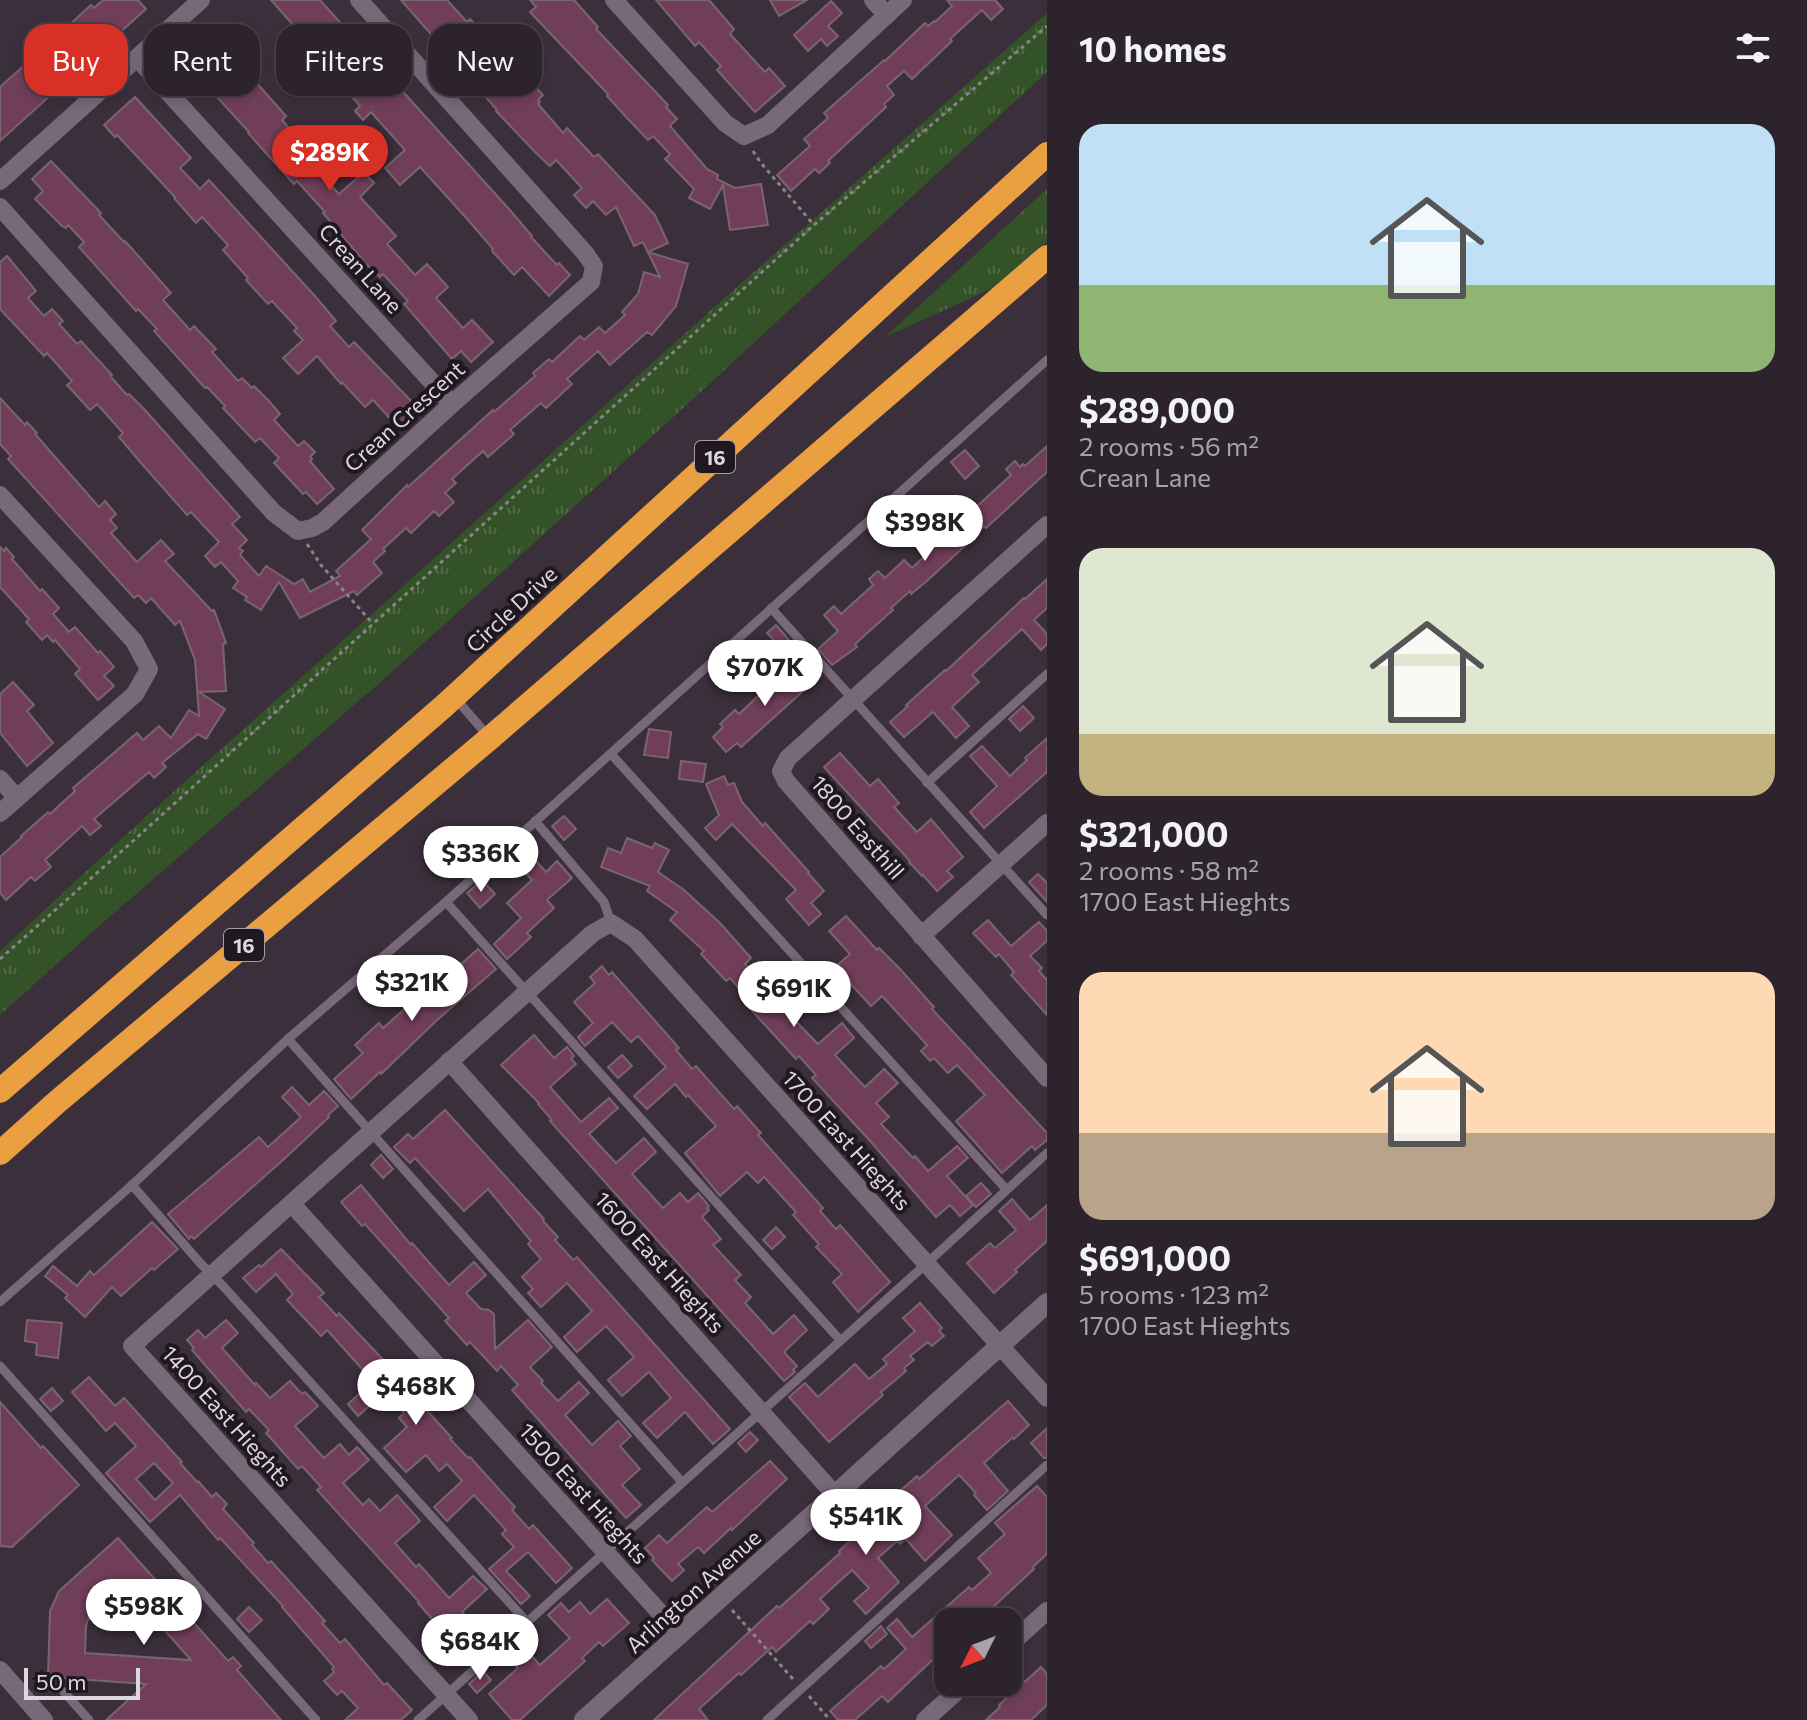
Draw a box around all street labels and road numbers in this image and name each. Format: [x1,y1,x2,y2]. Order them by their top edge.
street label: Crean Lane [314,217,408,319]
street label: Crean Crescent [338,355,470,477]
road number: 16 [695,441,735,473]
street label: Circle Drive [460,560,562,658]
street label: 1800 Easthill [806,770,910,884]
road number: 16 [224,929,264,961]
street label: 1700 East Hieghts [777,1064,917,1216]
street label: 1600 East Hieghts [589,1186,731,1338]
street label: 1400 East Hieghts [157,1340,297,1492]
street label: 1500 East Hieghts [514,1417,654,1569]
street label: Arlington Avenue [620,1523,766,1659]

